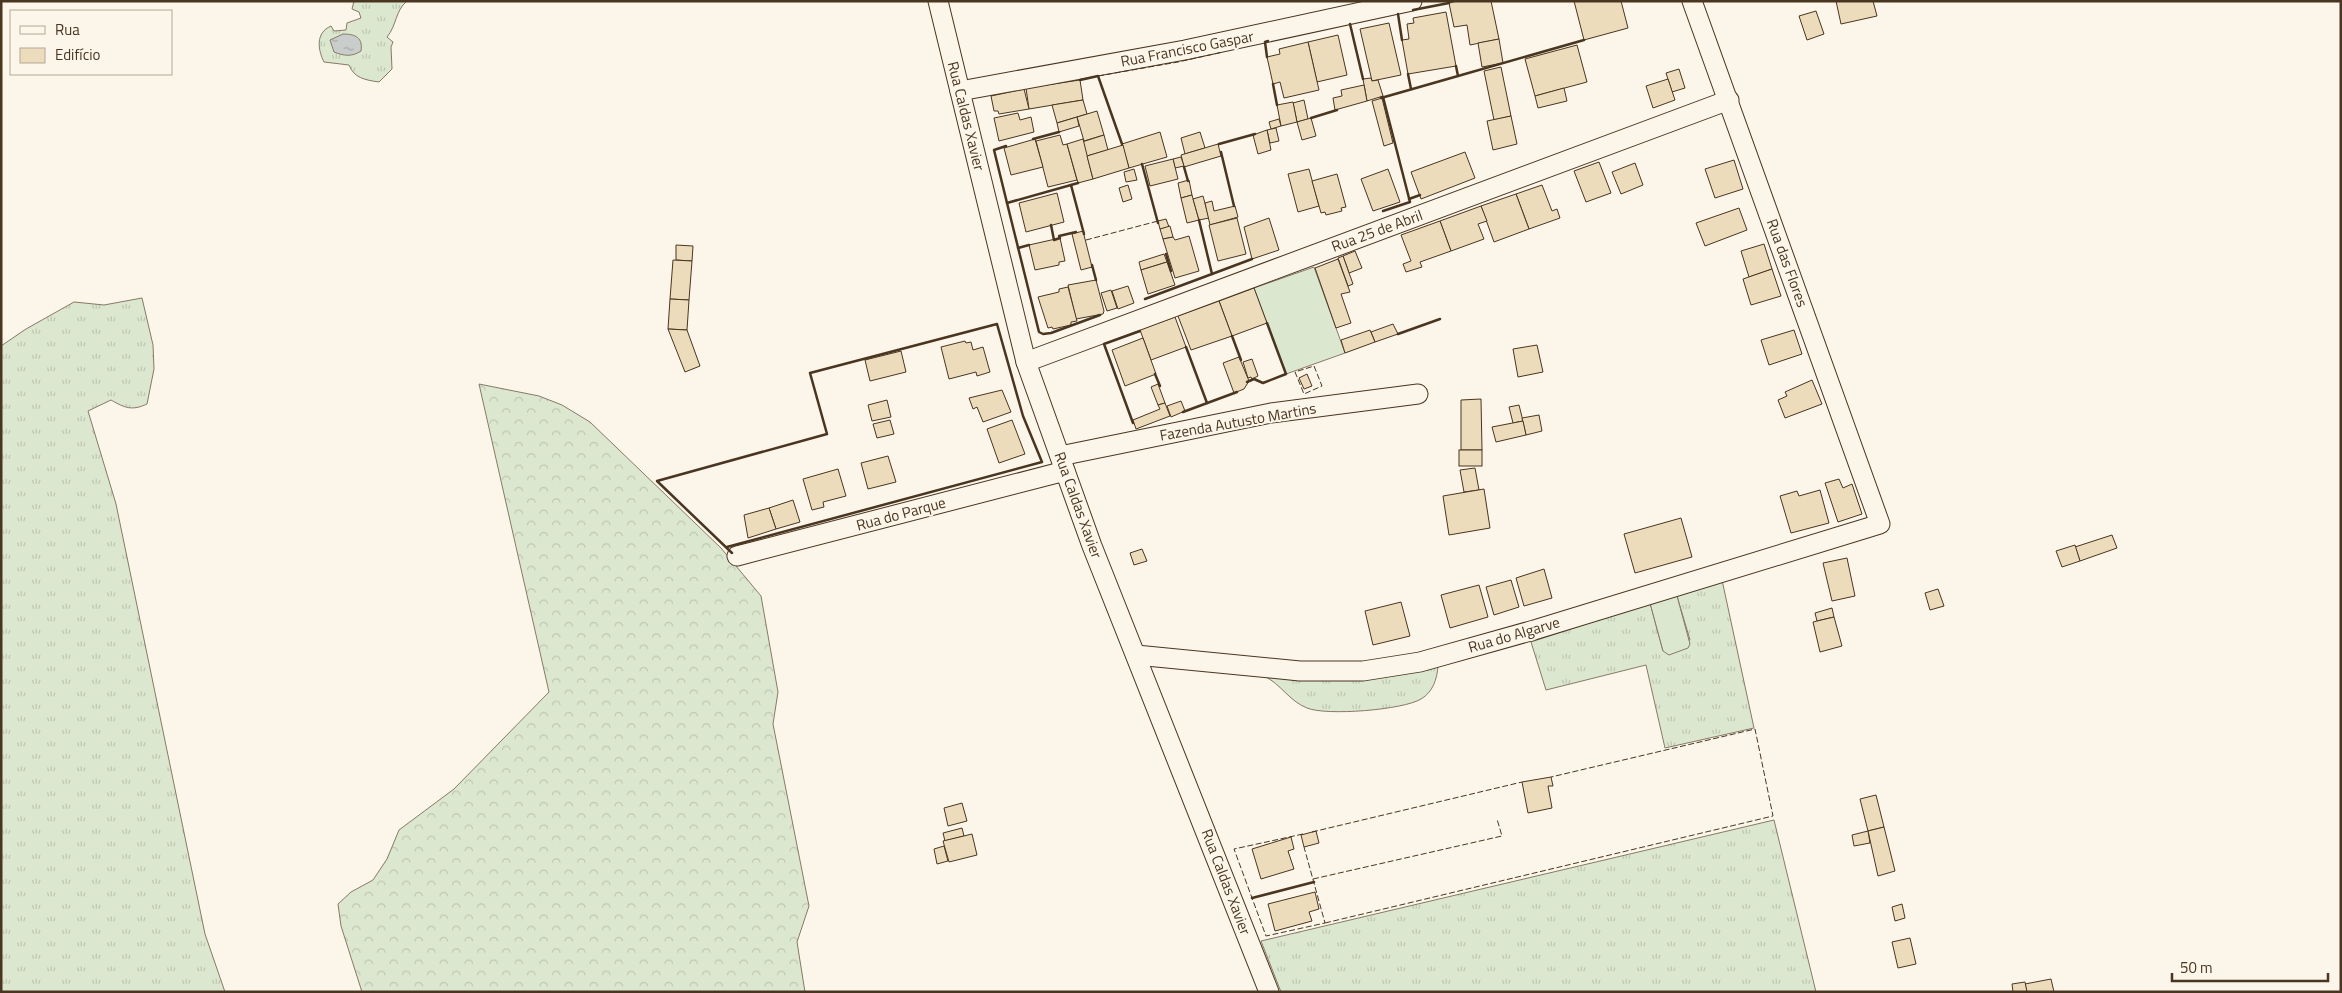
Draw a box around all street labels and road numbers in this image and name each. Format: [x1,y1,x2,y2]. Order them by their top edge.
street label: Rua Francisco Gaspar [1118,24,1255,73]
street label: Rua Caldas Xavier [942,59,991,173]
street label: Rua 25 de Abril [1328,203,1426,258]
street label: Rua das Flores [1761,215,1814,310]
street label: Fazenda Autusto Martins [1158,396,1318,447]
street label: Rua Caldas Xavier [1049,448,1108,561]
street label: Rua do Parque [854,491,948,537]
street label: Rua do Algarve [1465,610,1563,659]
street label: Rua Caldas Xavier [1196,825,1257,938]

